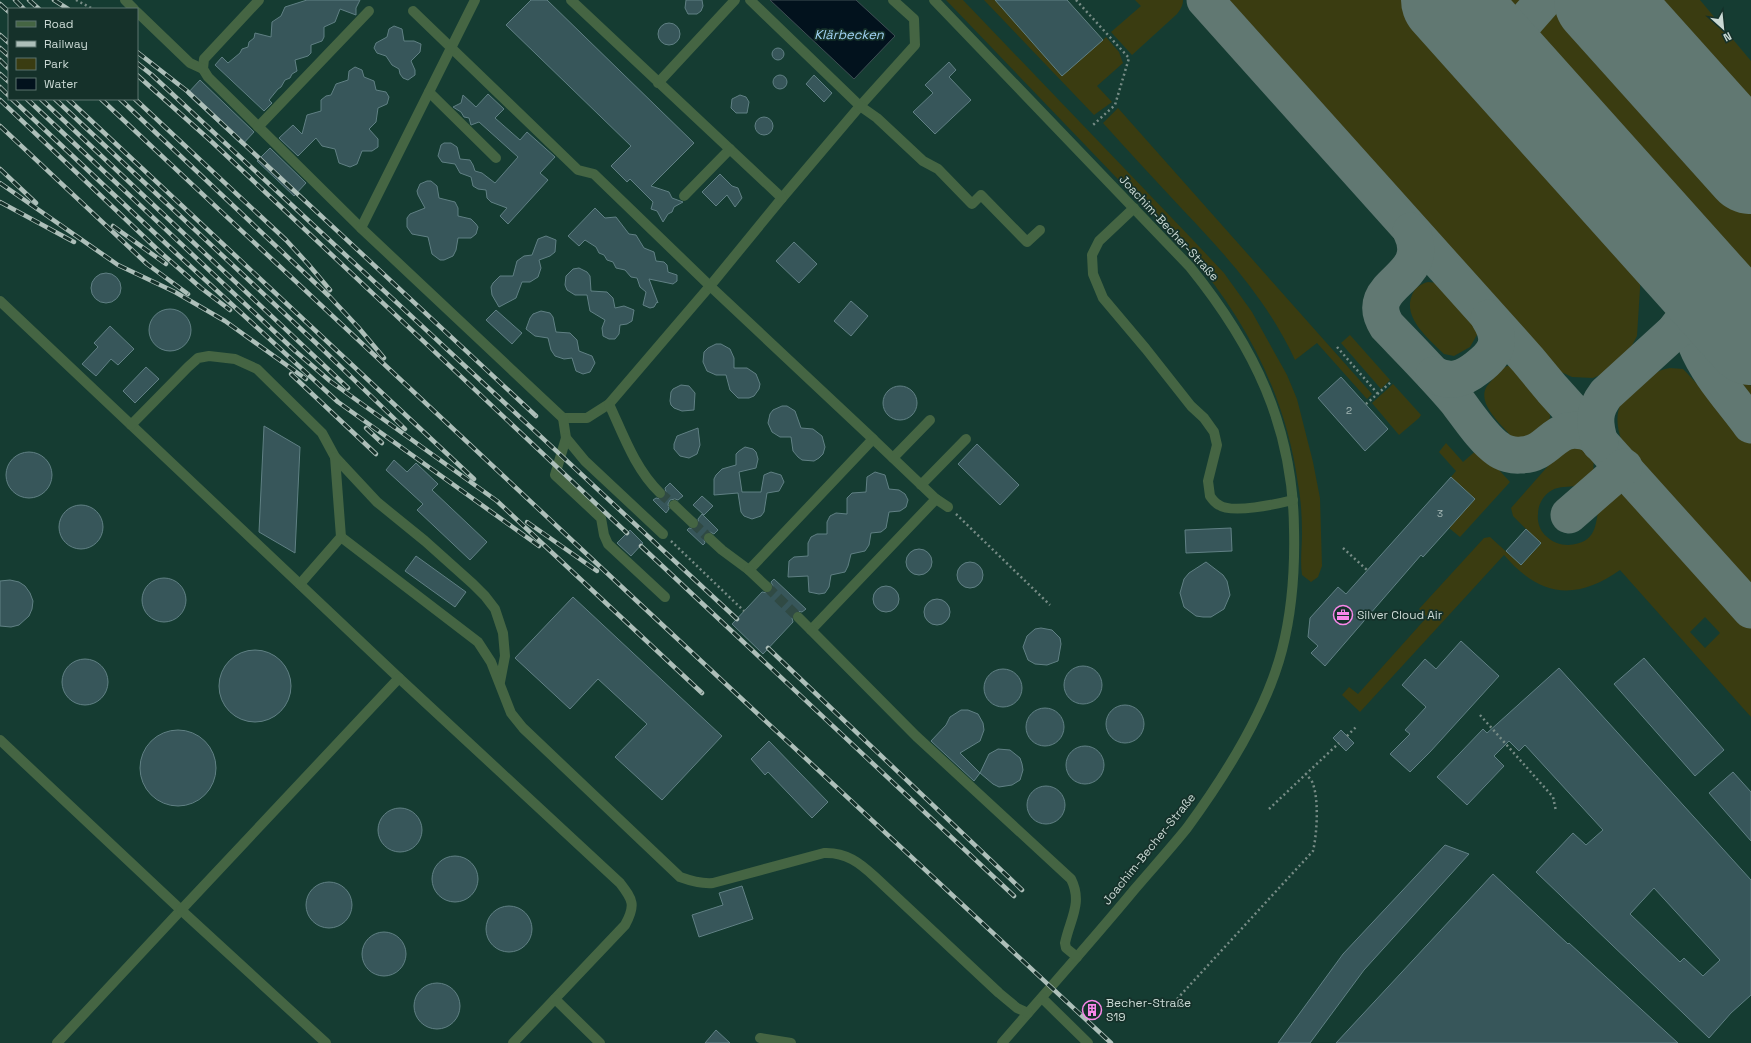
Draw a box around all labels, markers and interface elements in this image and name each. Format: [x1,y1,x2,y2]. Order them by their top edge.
legend [8,8,138,100]
north arrow [1703,8,1743,48]
text: Road [44,16,73,32]
water label: Klärbecken [814,26,885,43]
text: N [1721,29,1734,45]
text: Railway [44,36,88,52]
text: Park [44,56,69,72]
text: Water [44,76,78,92]
street label: Joachim-Becher-Straße [1116,172,1222,284]
house number: 2 [1346,404,1352,417]
house number: 3 [1437,507,1443,520]
office icon: Silver Cloud Air [1332,604,1354,626]
place label: Silver Cloud Air [1357,607,1443,623]
street label: Joachim-Becher-Straße [1099,790,1199,908]
place label: Becher-Straße S19 [1106,995,1191,1025]
building icon: Becher-Straße S19 [1081,999,1103,1021]

